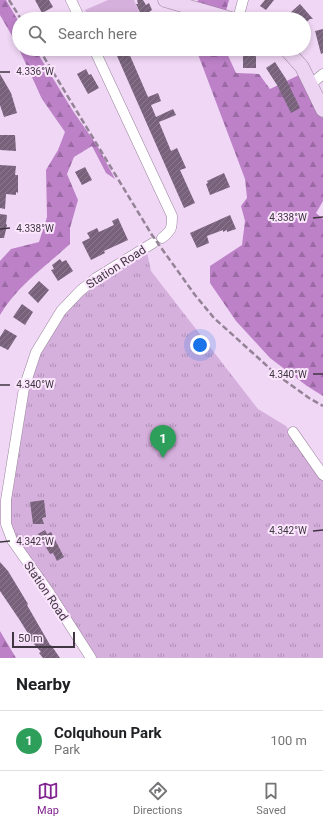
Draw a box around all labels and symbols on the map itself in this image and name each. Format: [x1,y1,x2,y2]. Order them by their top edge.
text: 4.336°W [16,66,54,77]
text: 4.338°W [269,212,307,223]
text: 4.338°W [16,223,54,234]
street label: Station Road [84,243,148,291]
your location [190,335,210,355]
text: 4.340°W [269,369,307,380]
text: 4.340°W [16,379,54,390]
pin: 1 [150,425,176,458]
text: 4.342°W [269,525,307,536]
text: 4.342°W [16,536,54,547]
street label: Station Road [21,559,71,623]
scale bar [12,630,75,649]

